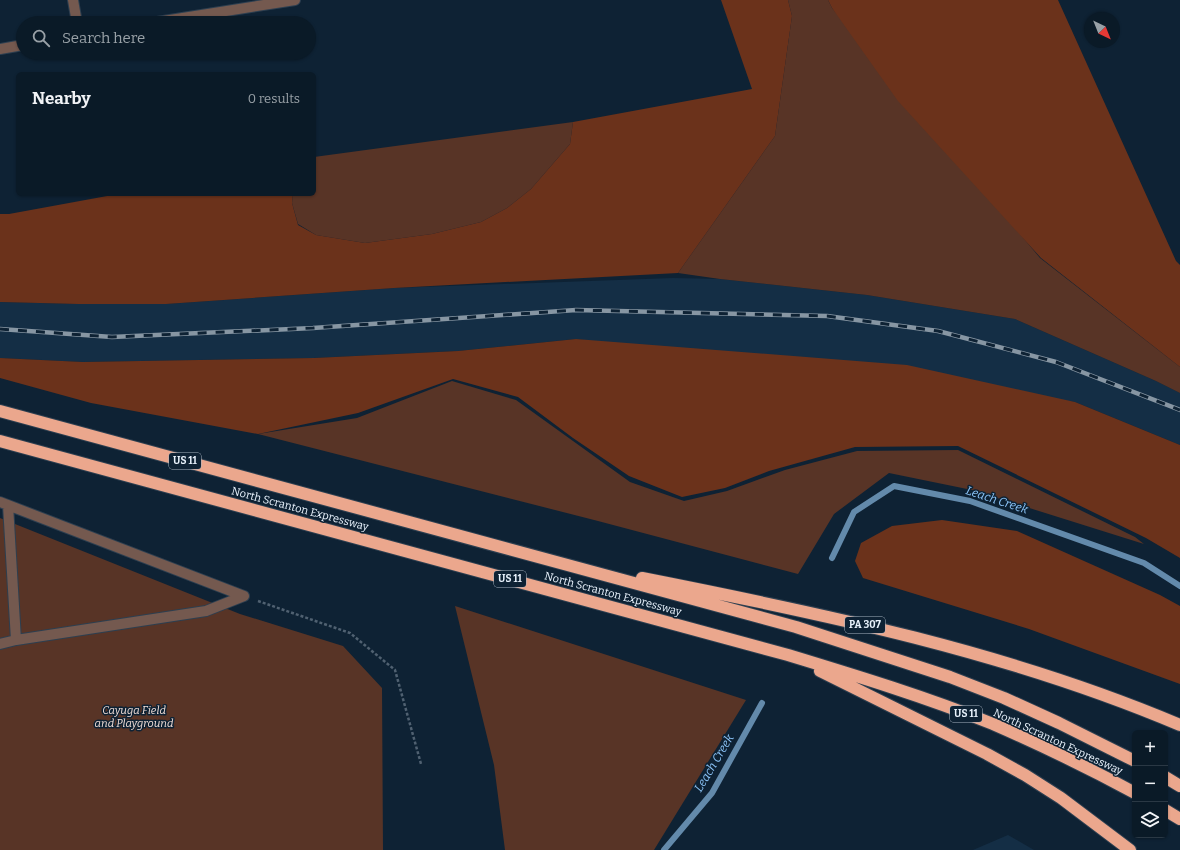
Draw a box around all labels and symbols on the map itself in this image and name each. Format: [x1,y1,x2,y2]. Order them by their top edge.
north arrow [1084,12,1120,48]
road number: US 11 [169,453,201,469]
water label: Leach Creek [964,483,1030,517]
street label: North Scranton Expressway [230,484,370,534]
street label: North Scranton Expressway [543,569,683,619]
road number: US 11 [494,571,526,587]
road number: PA 307 [845,617,885,633]
park label: Cayuga Field and Playground [95,704,174,730]
road number: US 11 [950,706,982,722]
street label: North Scranton Expressway [991,706,1125,778]
water label: Leach Creek [691,731,737,794]

